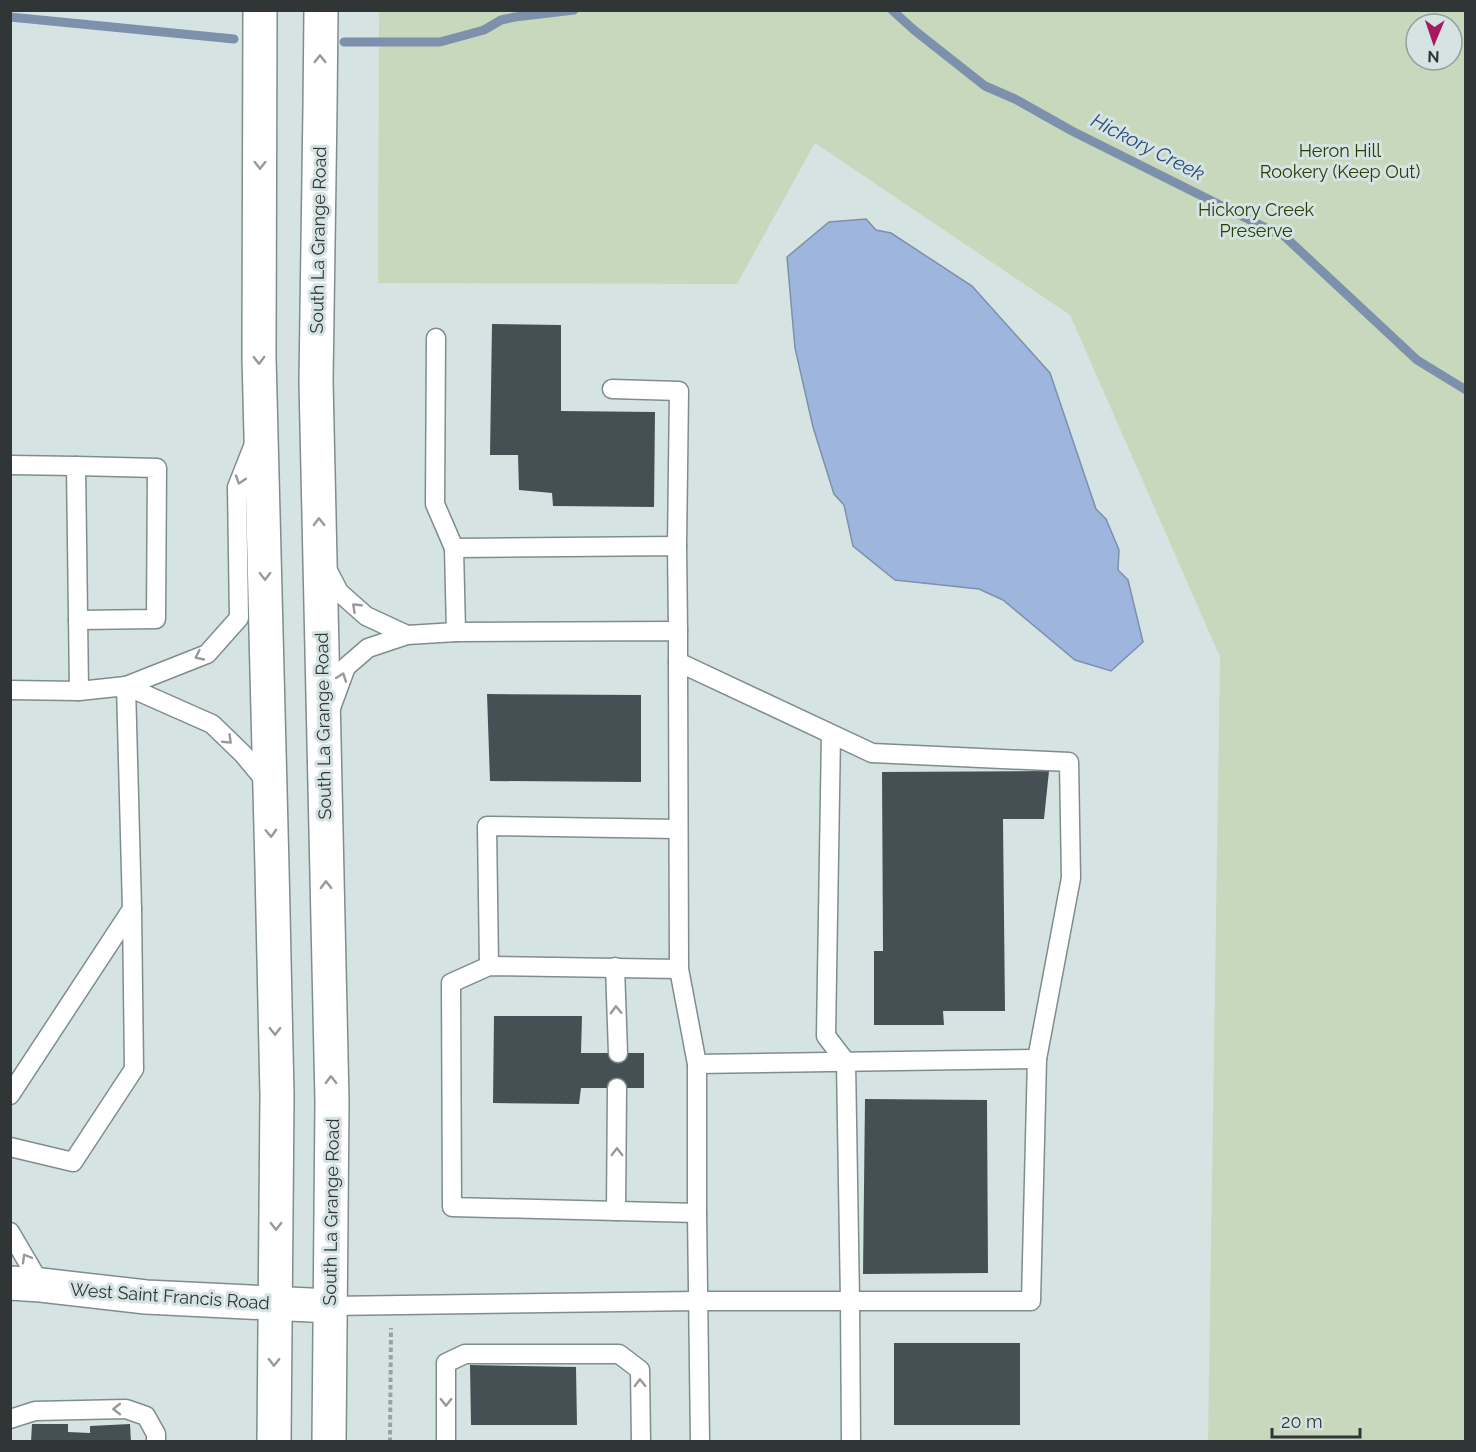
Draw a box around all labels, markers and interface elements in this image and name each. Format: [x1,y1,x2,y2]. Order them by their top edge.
north arrow [1404,12,1464,72]
text: N [1427,47,1440,66]
one-way arrow [314,54,326,63]
water label: Hickory Creek [1087,108,1209,186]
park label: Heron Hill Rookery (Keep Out) [1260,140,1420,182]
street label: South La Grange Road [306,146,330,334]
one-way arrow [254,160,266,169]
park label: Hickory Creek Preserve [1198,199,1314,241]
one-way arrow [253,355,266,364]
one-way arrow [235,474,248,485]
one-way arrow [312,517,325,526]
one-way arrow [258,571,271,580]
one-way arrow [352,603,362,614]
street label: South La Grange Road [311,632,335,820]
one-way arrow [195,649,206,661]
one-way arrow [335,672,348,683]
one-way arrow [220,732,231,743]
one-way arrow [265,829,278,838]
one-way arrow [320,880,333,889]
one-way arrow [610,1006,623,1015]
one-way arrow [269,1027,282,1036]
one-way arrow [325,1075,337,1084]
street label: South La Grange Road [319,1118,343,1306]
one-way arrow [611,1148,623,1157]
one-way arrow [269,1222,282,1231]
one-way arrow [22,1254,33,1264]
street label: West Saint Francis Road [70,1279,270,1313]
one-way arrow [268,1358,280,1367]
one-way arrow [634,1379,646,1388]
one-way arrow [440,1398,452,1407]
scale bar [1272,1401,1360,1439]
one-way arrow [112,1403,121,1415]
text: 20 m [1281,1411,1323,1432]

